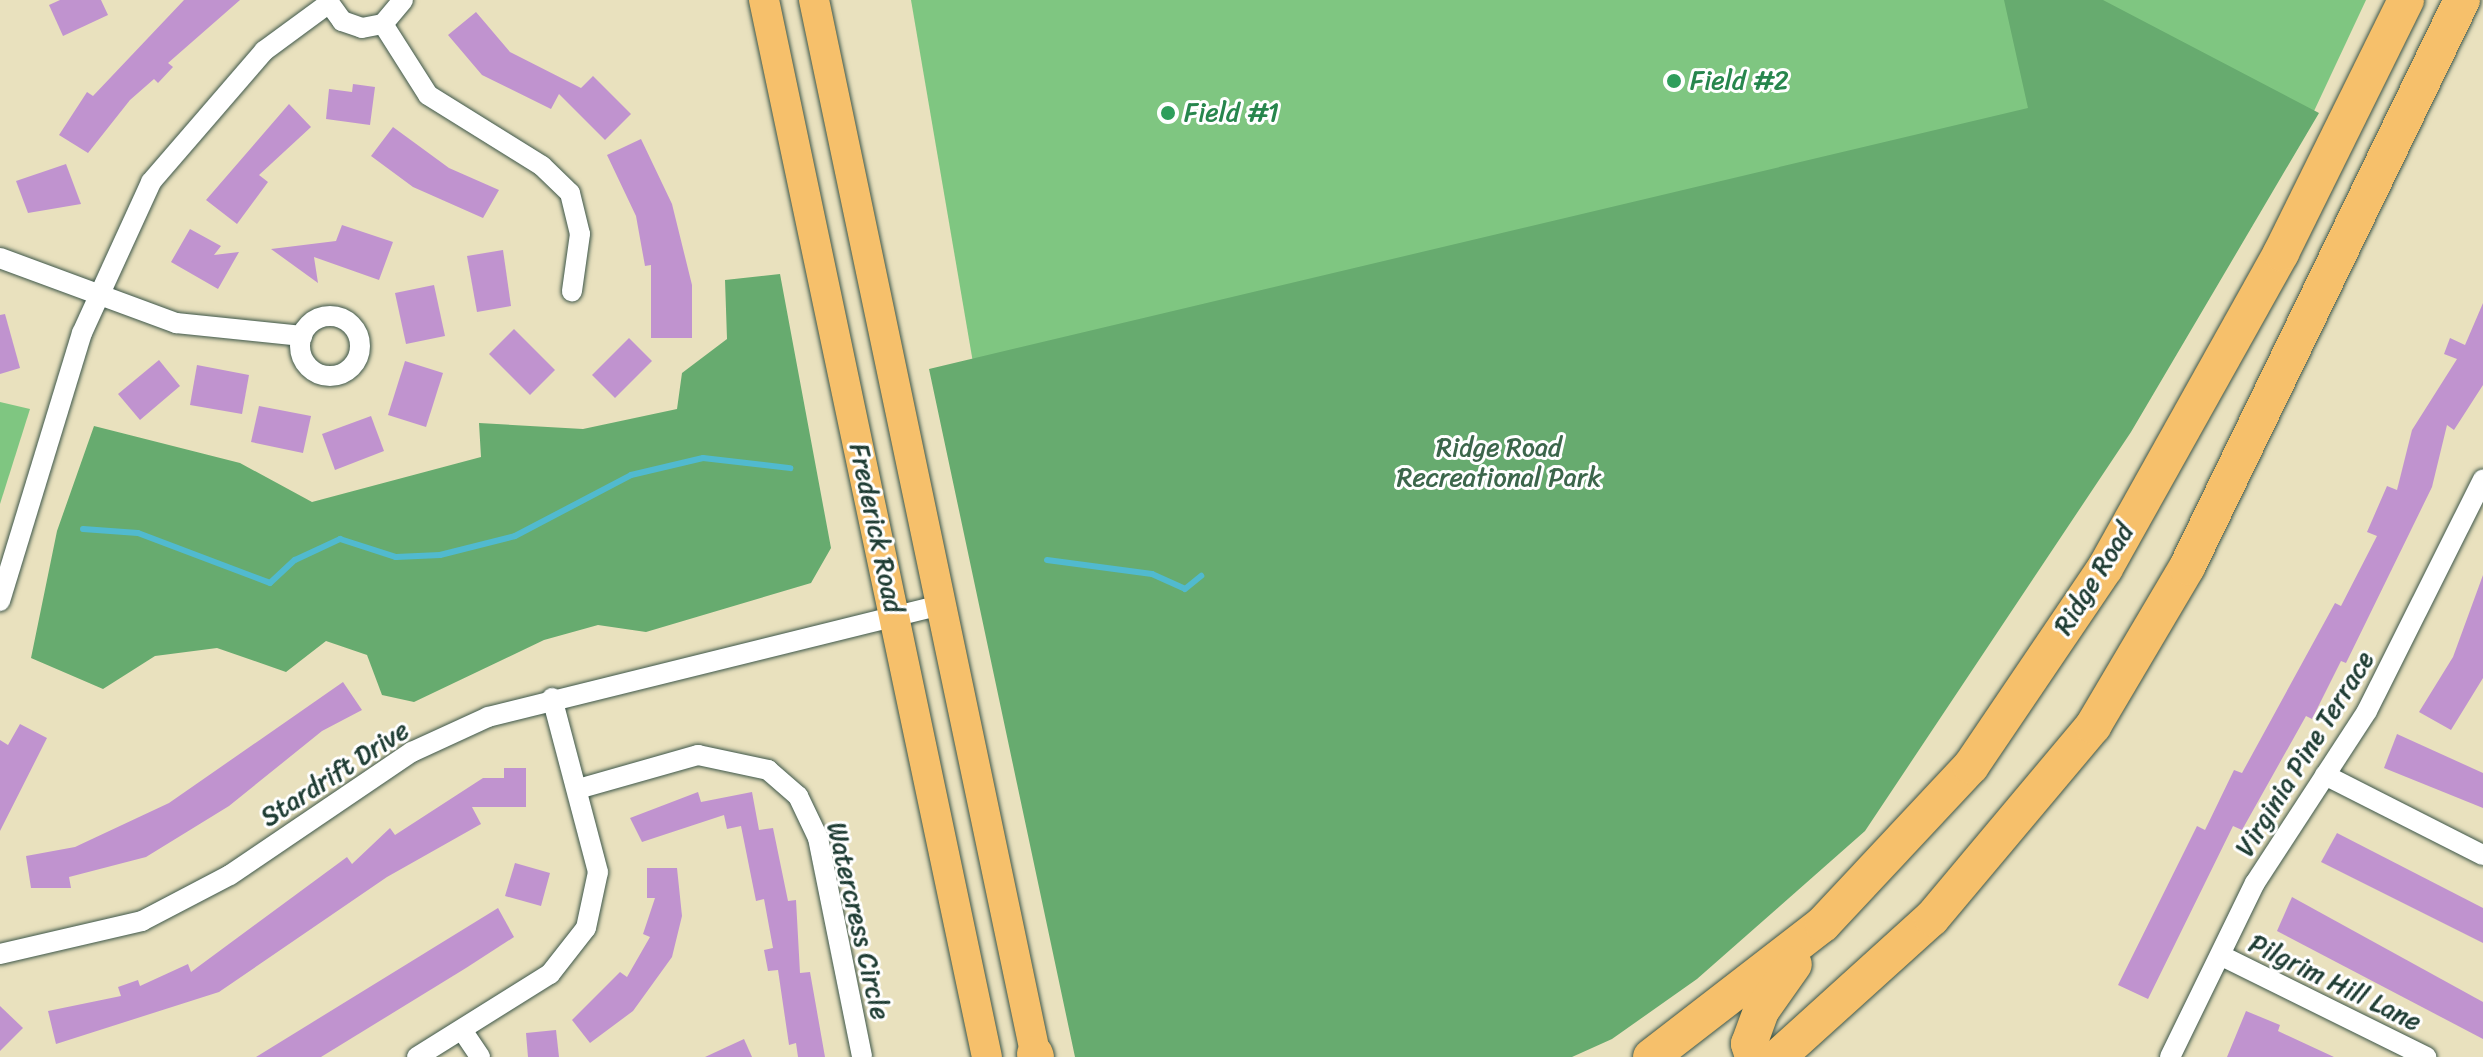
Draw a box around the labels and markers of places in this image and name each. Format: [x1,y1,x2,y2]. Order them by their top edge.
place label: Field #2 [1690,65,1789,97]
marker: Field #2 [1665,72,1683,90]
place label: Field #1 [1184,97,1279,129]
marker: Field #1 [1159,104,1177,122]

